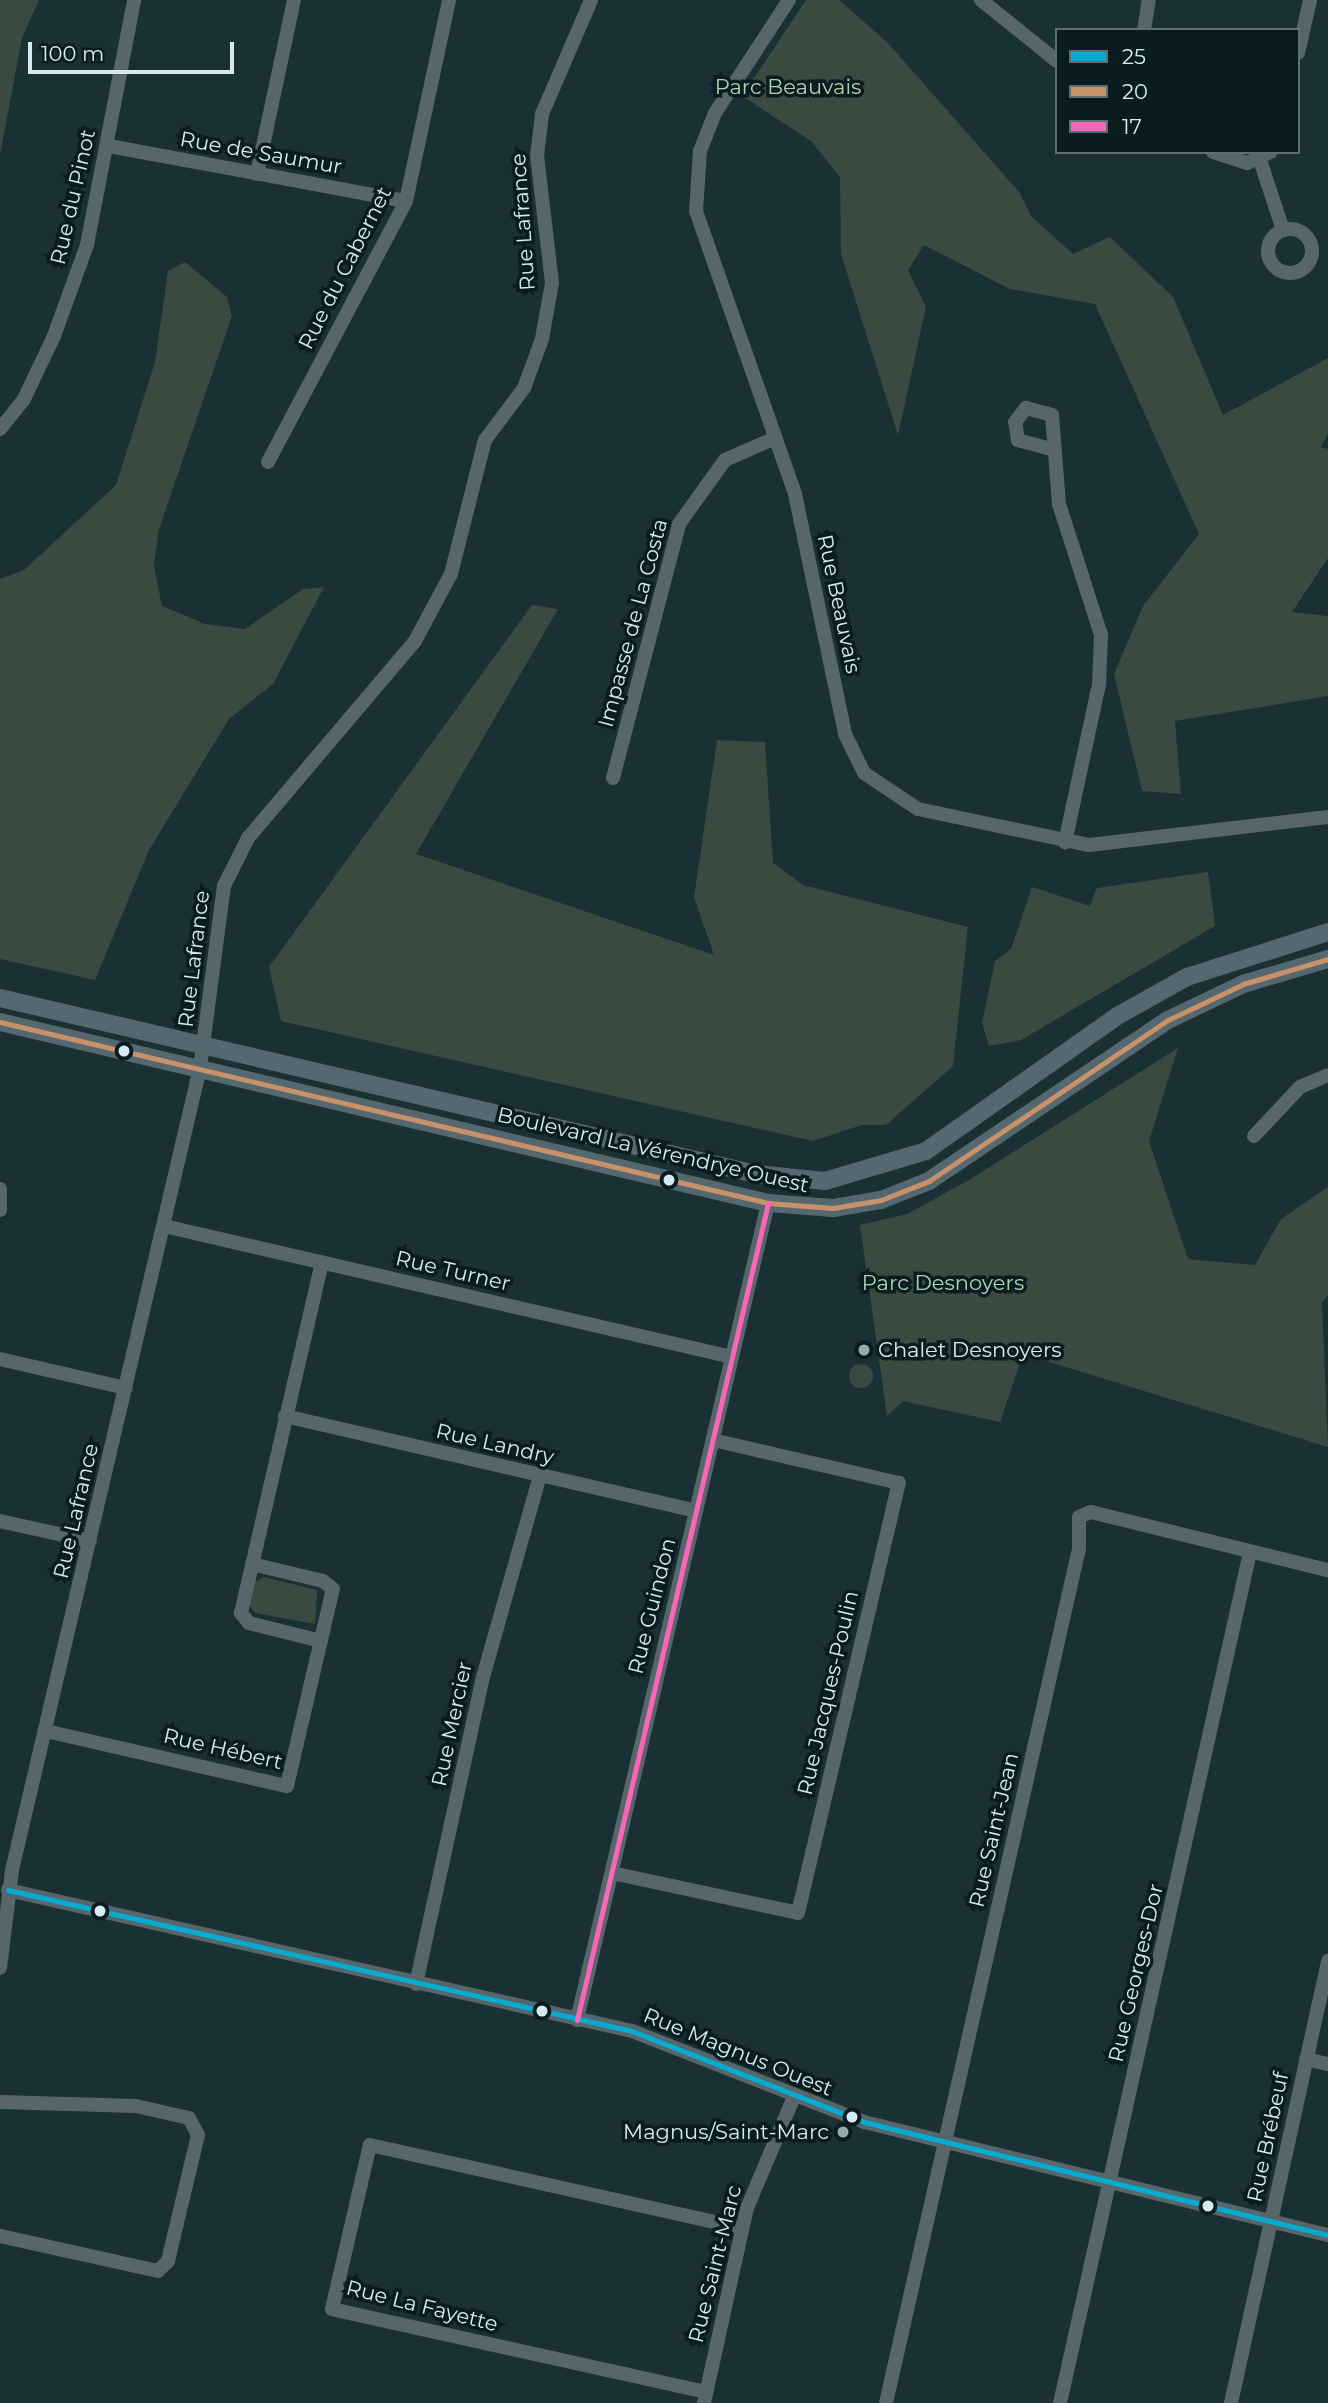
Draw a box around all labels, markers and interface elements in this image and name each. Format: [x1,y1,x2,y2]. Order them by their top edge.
scale bar [32,28,238,72]
legend [1055,28,1300,154]
text: 100 m [41,41,104,66]
text: 25 [1122,44,1146,69]
park label: Parc Beauvais [715,74,861,100]
text: 20 [1122,79,1148,104]
text: 17 [1122,114,1142,139]
street label: Rue de Saumur [178,126,344,180]
street label: Rue du Pinot [45,127,101,267]
street label: Rue Lafrance [506,152,540,292]
street label: Rue du Cabernet [293,183,397,353]
street label: Impasse de La Costa [593,516,673,730]
street label: Rue Beauvais [812,532,866,676]
street label: Rue Lafrance [173,889,215,1029]
unlabelled marker [117,1044,131,1058]
street label: Boulevard La Vérendrye Ouest [495,1102,811,1198]
unlabelled marker [662,1173,676,1187]
street label: Rue Turner [393,1246,513,1296]
park label: Parc Desnoyers [862,1270,1024,1296]
place label: Chalet Desnoyers [878,1337,1062,1363]
marker: Chalet Desnoyers [856,1342,872,1358]
street label: Rue Landry [434,1418,556,1470]
street label: Rue Lafrance [48,1441,104,1581]
street label: Rue Guindon [623,1535,681,1677]
street label: Rue Jacques-Poulin [792,1588,864,1798]
street label: Rue Mercier [426,1659,478,1789]
street label: Rue Hébert [161,1723,285,1775]
street label: Rue Saint-Jean [964,1750,1024,1910]
street label: Rue Georges-Dor [1103,1882,1169,2064]
unlabelled marker [93,1904,107,1918]
street label: Rue Magnus Ouest [640,2003,836,2101]
unlabelled marker [535,2004,549,2018]
street label: Rue Brébeuf [1242,2070,1294,2204]
unlabelled marker [845,2110,859,2124]
place label: Magnus/Saint-Marc [623,2119,829,2145]
marker: Magnus/Saint-Marc [835,2124,851,2140]
street label: Rue Saint-Marc [683,2183,747,2345]
unlabelled marker [1201,2199,1215,2213]
street label: Rue La Fayette [344,2275,500,2337]

